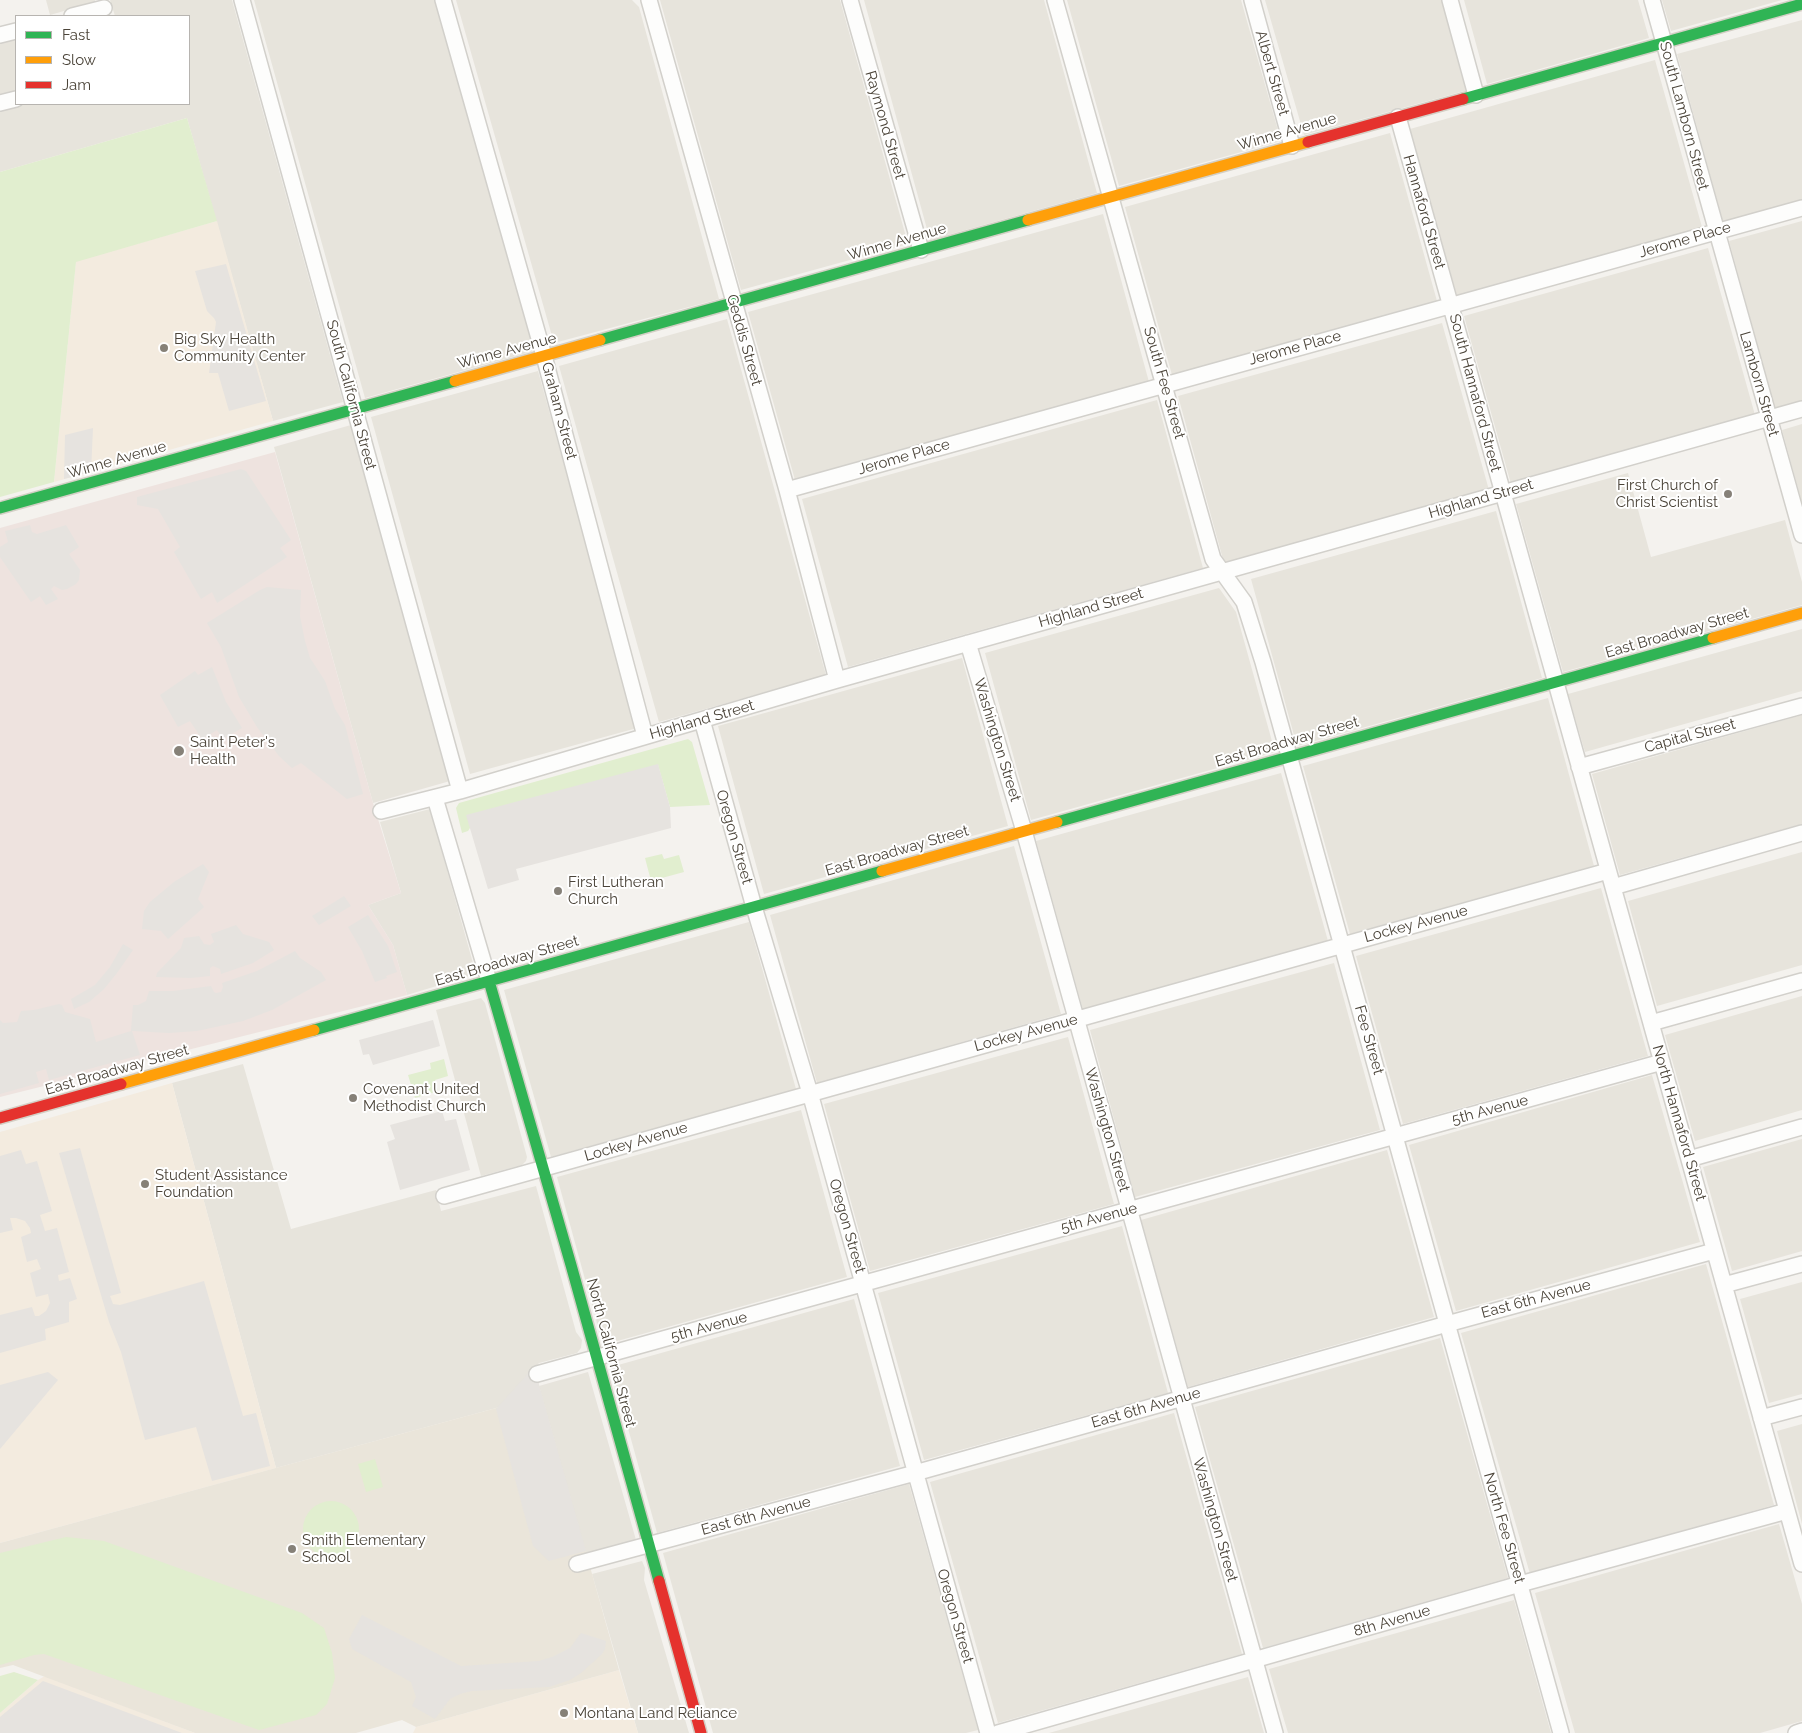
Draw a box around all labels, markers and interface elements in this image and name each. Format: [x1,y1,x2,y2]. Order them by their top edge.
legend [15,15,190,105]
text: Fast [62,26,90,44]
street label: Albert Street [1251,28,1293,118]
street label: South Lamborn Street [1656,40,1712,192]
text: Slow [62,51,96,69]
street label: Raymond Street [861,69,909,181]
text: Jam [62,76,91,94]
street label: Winne Avenue [1236,109,1338,155]
street label: Hannaford Street [1399,153,1449,271]
street label: Jerome Place [1637,218,1733,262]
street label: Winne Avenue [846,219,948,265]
street label: Geddis Street [722,292,766,388]
street label: South Hannaford Street [1445,312,1505,474]
street label: South California Street [322,318,380,472]
street label: South Fee Street [1139,325,1189,441]
street label: Jerome Place [1247,327,1343,369]
street label: Winne Avenue [456,329,558,373]
street label: Lamborn Street [1735,329,1783,439]
place label: Big Sky Health Community Center [174,330,305,365]
marker: Big Sky Health Community Center [158,342,170,354]
street label: Graham Street [537,360,581,462]
street label: Jerome Place [856,435,952,479]
street label: Winne Avenue [66,437,168,483]
street label: Highland Street [1427,475,1535,523]
place label: First Church of Christ Scientist [1616,476,1718,511]
marker: First Church of Christ Scientist [1722,488,1734,500]
street label: Highland Street [1037,584,1145,632]
street label: East Broadway Street [1603,604,1751,662]
street label: Washington Street [970,676,1024,804]
street label: Highland Street [648,696,756,744]
street label: East Broadway Street [1213,713,1361,771]
street label: Capital Street [1642,715,1738,757]
place label: Saint Peter's Health [190,733,275,768]
marker: Saint Peter's Health [172,744,186,758]
street label: Oregon Street [712,788,756,886]
street label: East Broadway Street [823,822,971,880]
place label: First Lutheran Church [568,873,664,908]
marker: First Lutheran Church [552,885,564,897]
street label: Lockey Avenue [1362,902,1470,946]
street label: East Broadway Street [433,932,581,990]
street label: Fee Street [1351,1003,1387,1077]
street label: Lockey Avenue [972,1011,1080,1055]
street label: East Broadway Street [43,1041,191,1099]
street label: North Hannaford Street [1648,1043,1710,1203]
street label: Washington Street [1081,1066,1133,1194]
place label: Covenant United Methodist Church [363,1080,486,1115]
street label: 5th Avenue [1450,1091,1530,1129]
marker: Covenant United Methodist Church [347,1092,359,1104]
street label: Lockey Avenue [582,1119,690,1165]
place label: Student Assistance Foundation [155,1166,288,1201]
street label: Oregon Street [825,1177,869,1275]
marker: Student Assistance Foundation [139,1178,151,1190]
street label: 5th Avenue [1059,1199,1139,1237]
street label: East 6th Avenue [1479,1276,1593,1322]
street label: North California Street [582,1277,640,1429]
street label: 5th Avenue [669,1308,749,1346]
street label: East 6th Avenue [1089,1384,1203,1432]
street label: Washington Street [1189,1456,1241,1584]
street label: North Fee Street [1480,1470,1528,1586]
street label: East 6th Avenue [699,1493,813,1539]
place label: Smith Elementary School [302,1531,426,1566]
marker: Smith Elementary School [286,1543,298,1555]
street label: Oregon Street [933,1567,977,1665]
street label: 8th Avenue [1351,1601,1433,1641]
place label: Montana Land Reliance [574,1704,737,1722]
marker: Montana Land Reliance [558,1707,570,1719]

